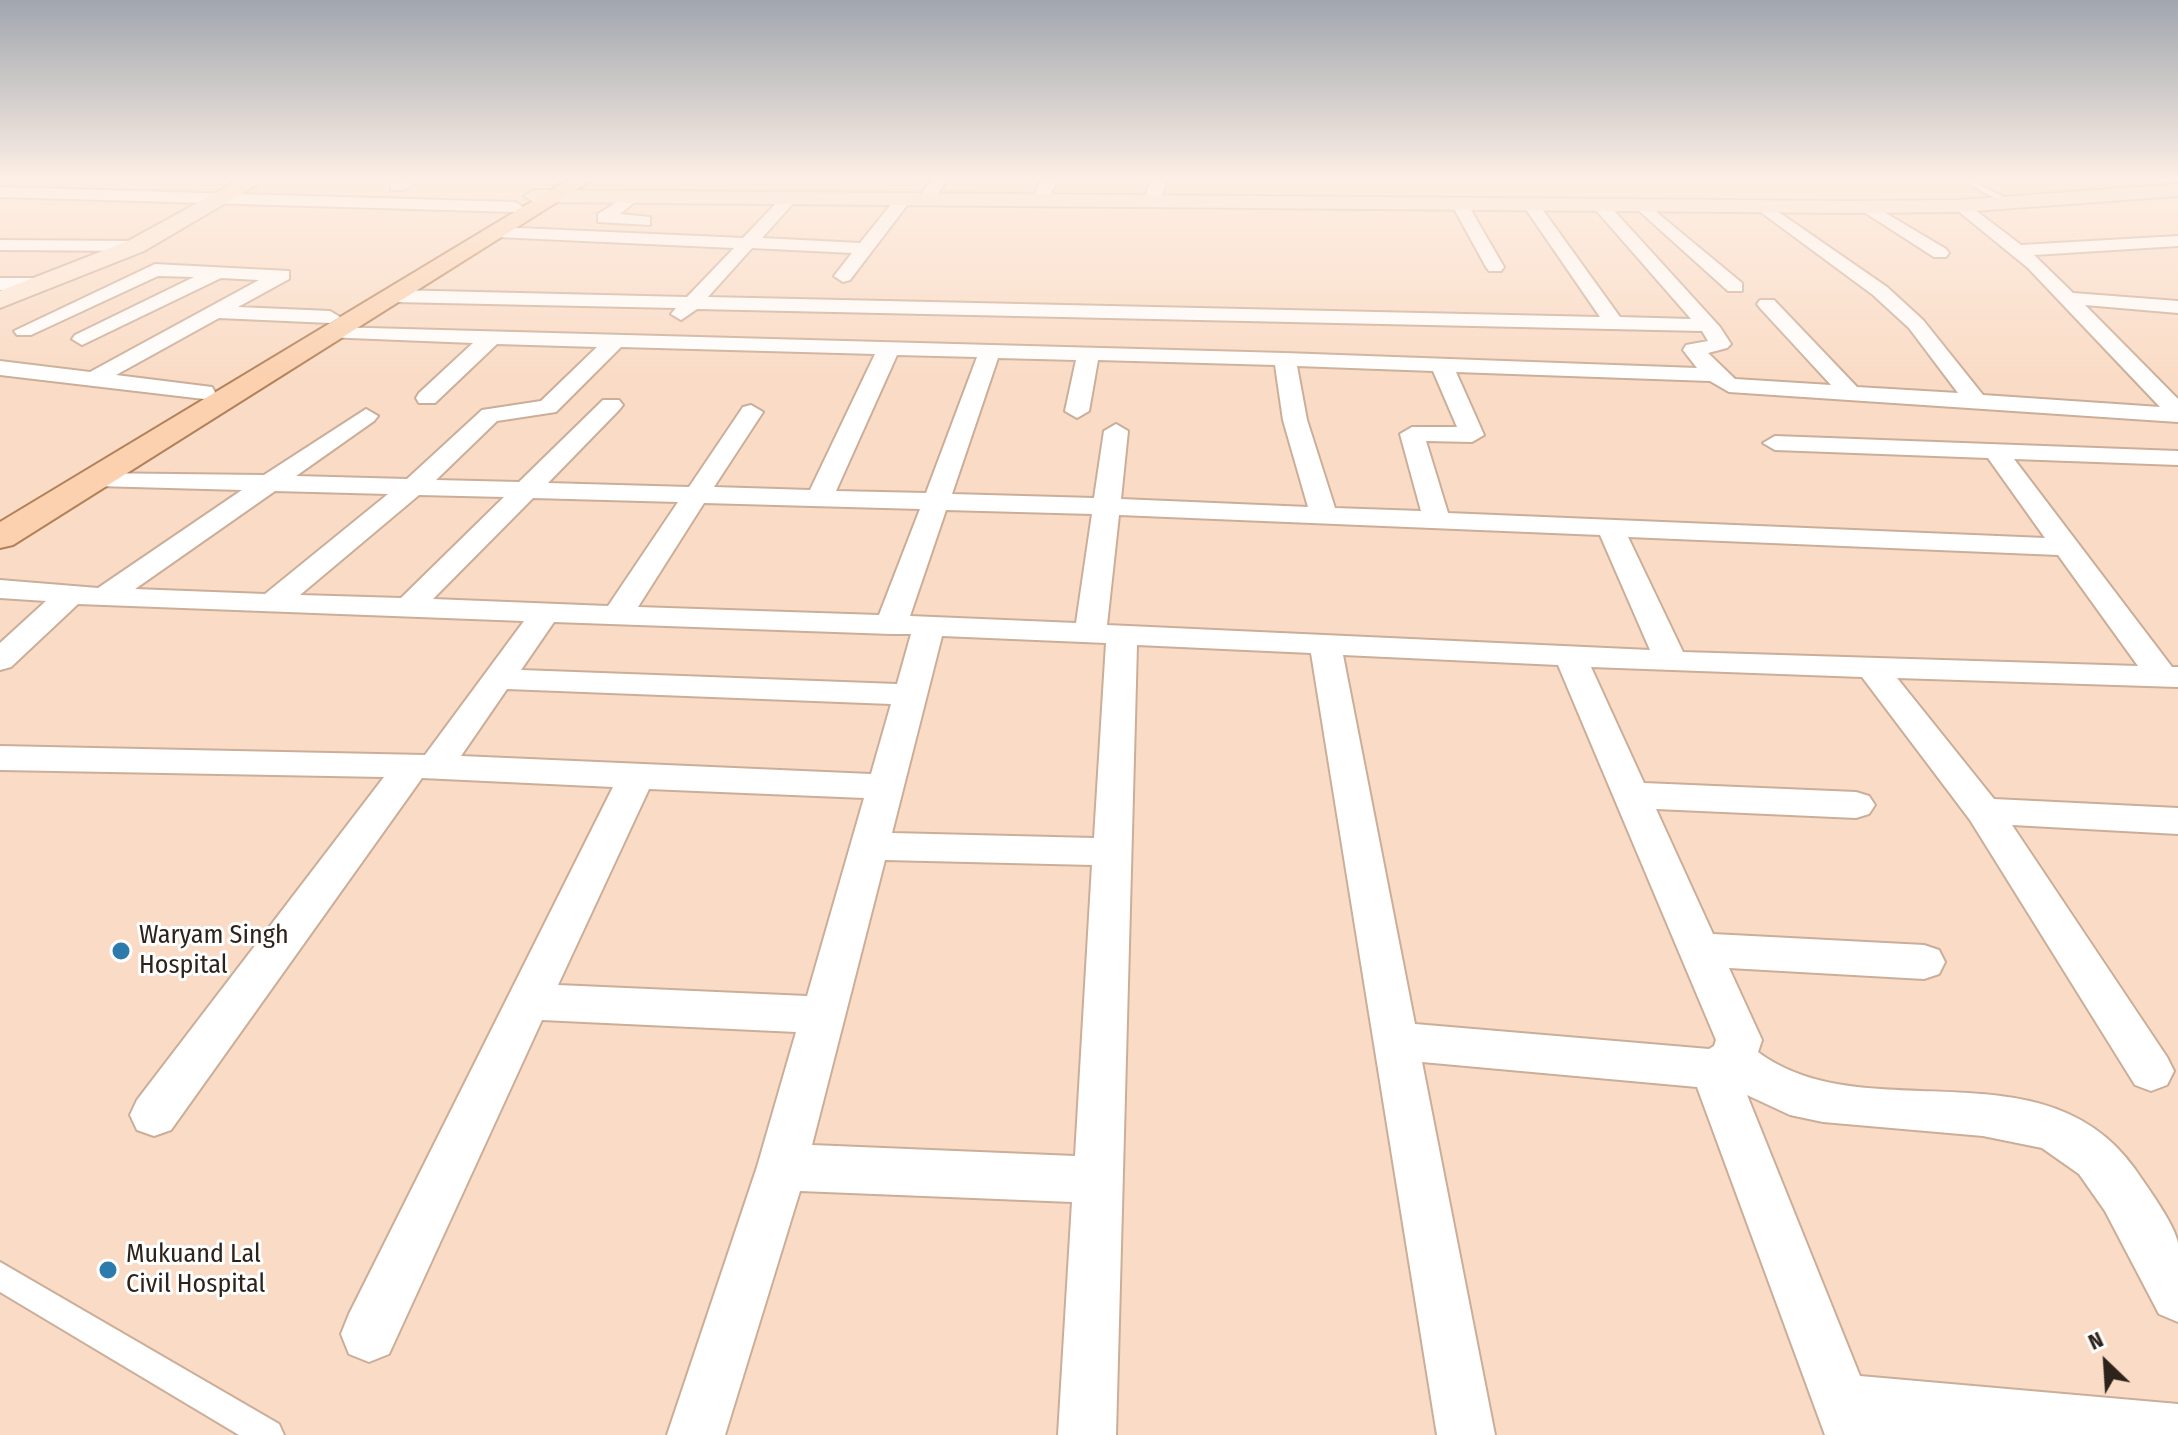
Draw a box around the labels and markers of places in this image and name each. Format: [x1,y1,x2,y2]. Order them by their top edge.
place label: Waryam Singh Hospital [139,920,289,982]
marker: Waryam Singh Hospital [110,940,132,962]
place label: Mukuand Lal Civil Hospital [126,1239,265,1300]
marker: Mukuand Lal Civil Hospital [97,1259,119,1281]

